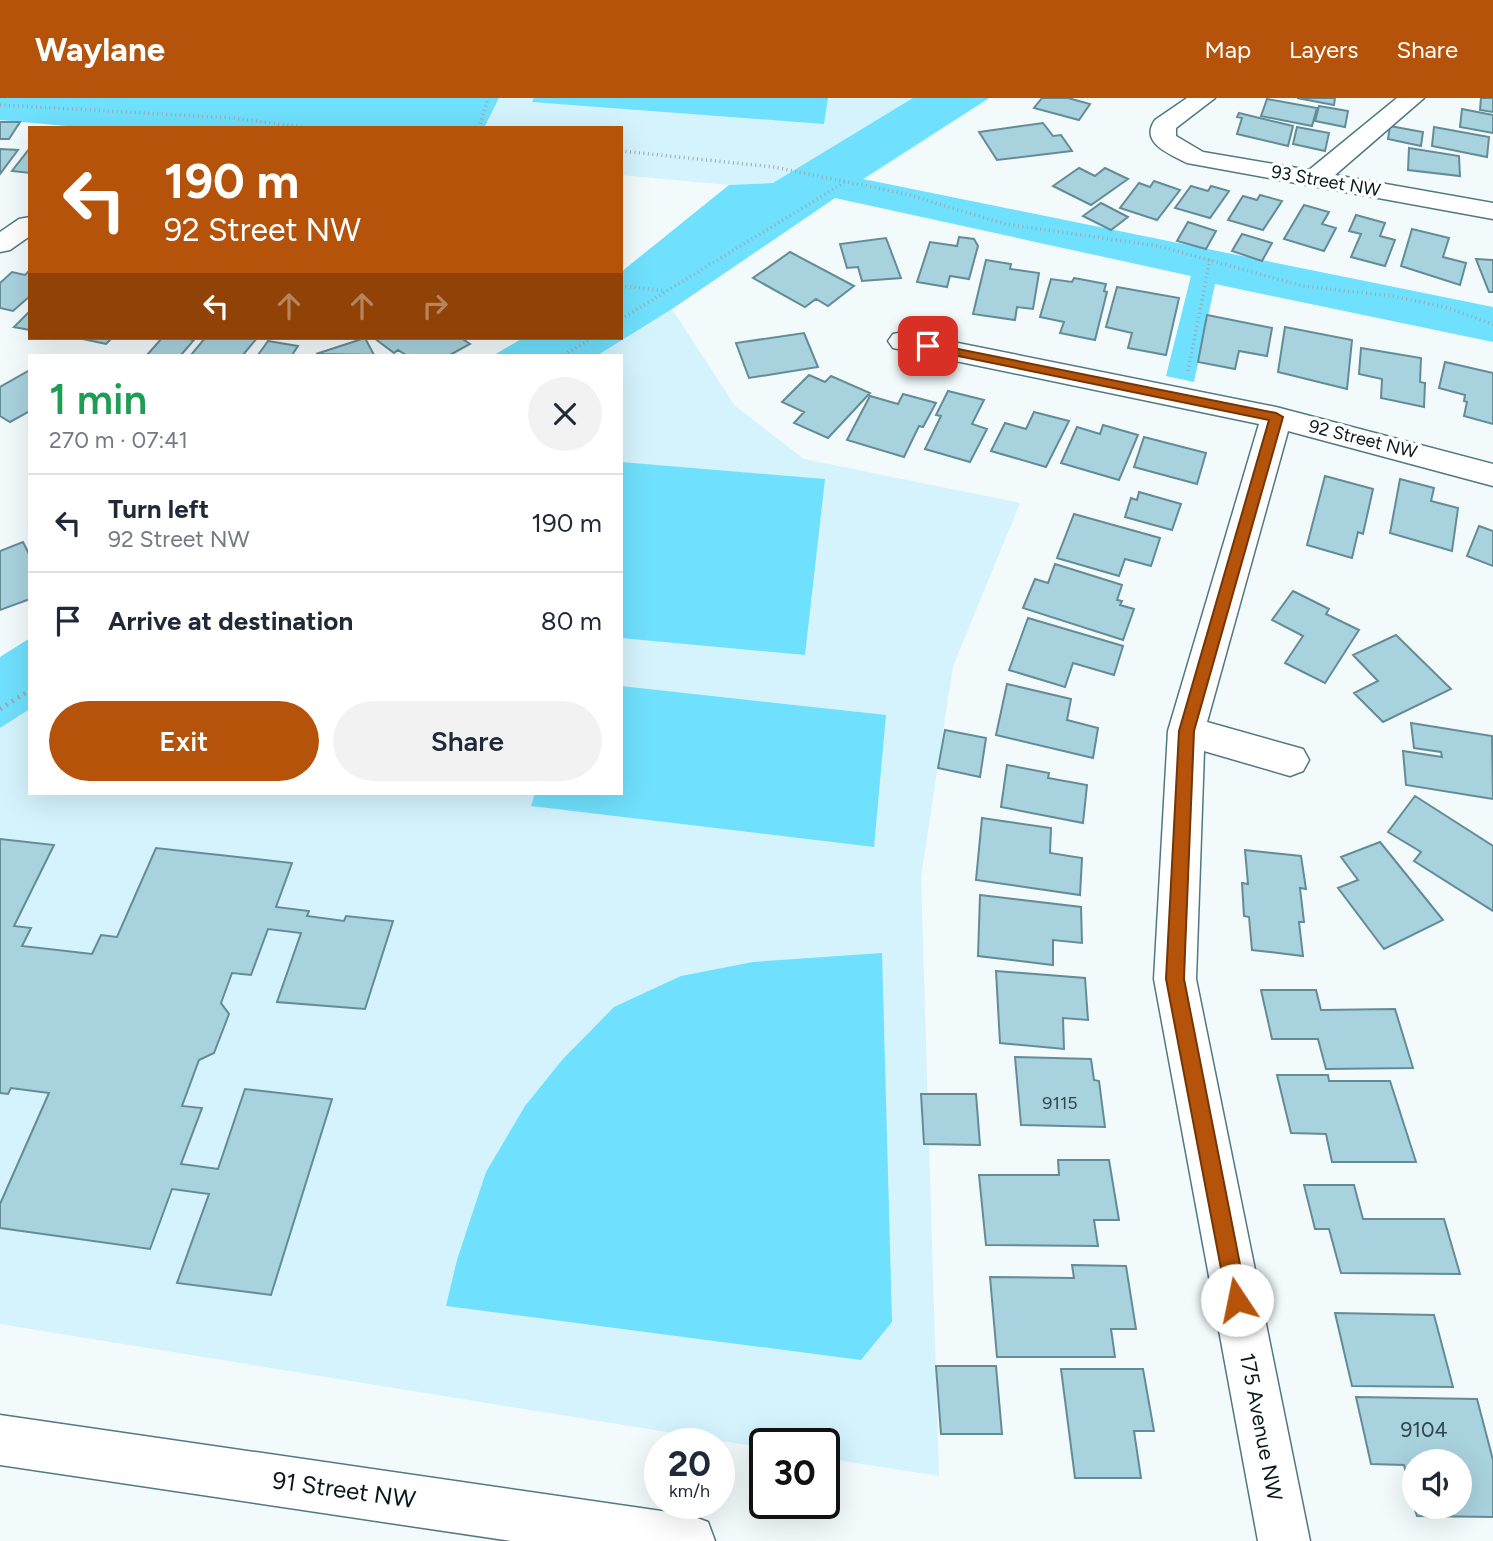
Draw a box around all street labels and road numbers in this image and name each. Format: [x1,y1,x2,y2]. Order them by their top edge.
street label: 93 Street NW [1270,161,1383,202]
street label: 92 Street NW [1307,415,1420,463]
street label: 175 Avenue NW [1235,1351,1288,1503]
street label: 91 Street NW [271,1465,417,1514]

